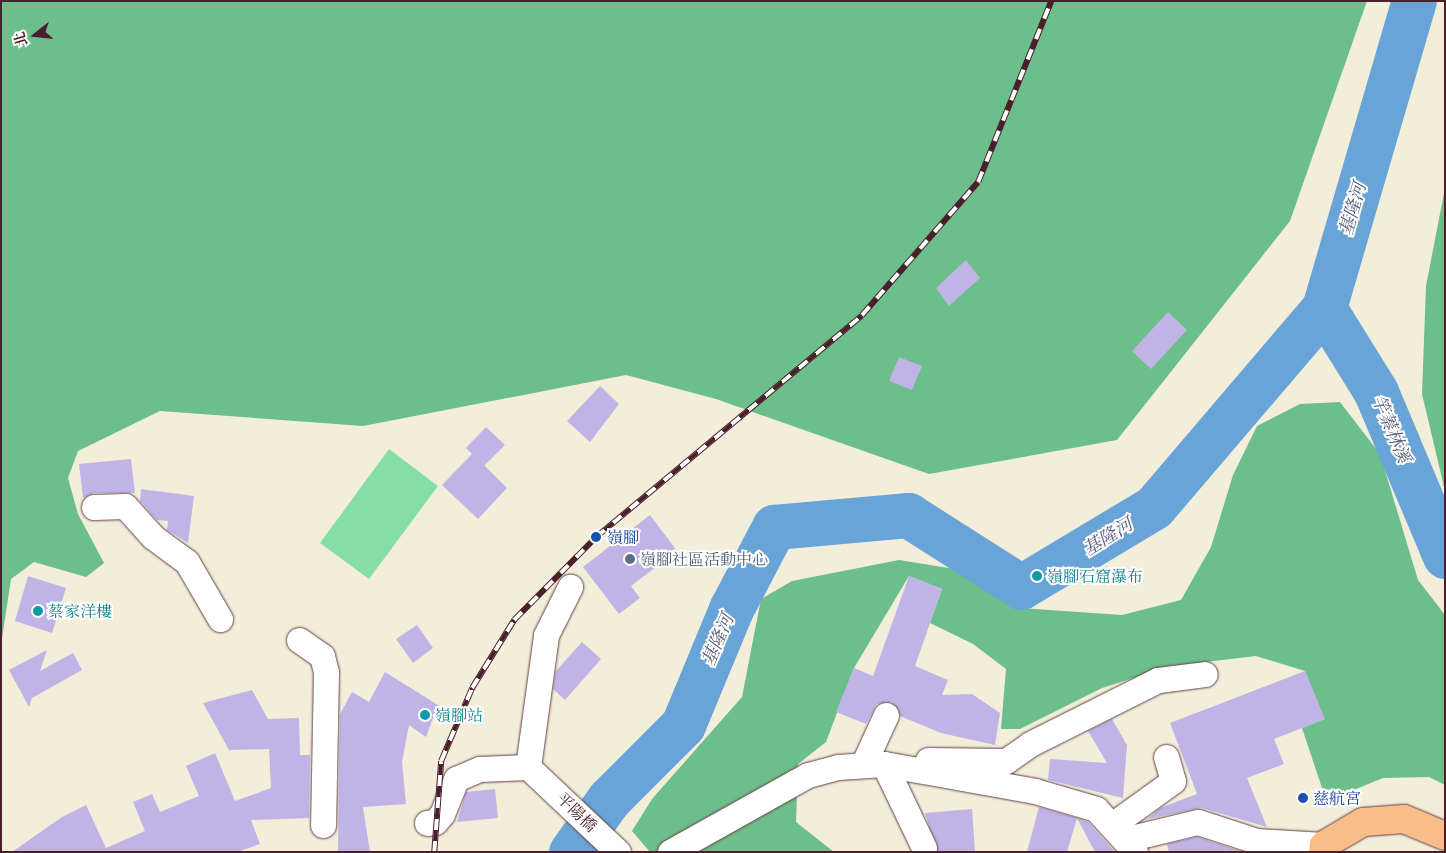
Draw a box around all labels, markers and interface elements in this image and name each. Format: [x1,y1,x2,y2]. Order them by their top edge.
north arrow [10,10,60,60]
text: 北 [9,30,32,49]
water label: 基隆河 [1335,180,1371,238]
water label: 竿蓁林溪 [1367,392,1415,466]
water label: 基隆河 [1079,514,1137,560]
place label: 嶺腳 [607,527,639,547]
marker: 嶺腳 [589,530,603,544]
place label: 嶺腳社區活動中心 [640,549,768,569]
marker: 嶺腳社區活動中心 [624,553,636,565]
place label: 嶺腳石窟瀑布 [1047,566,1143,586]
marker: 嶺腳石窟瀑布 [1031,570,1043,582]
place label: 蔡家洋樓 [48,601,112,621]
marker: 蔡家洋樓 [32,605,44,617]
water label: 基隆河 [698,611,738,669]
place label: 嶺腳站 [435,705,483,725]
marker: 嶺腳站 [419,709,431,721]
street label: 平陽橋 [553,788,601,836]
place label: 慈航宮 [1313,788,1361,808]
marker: 慈航宮 [1297,792,1309,804]

